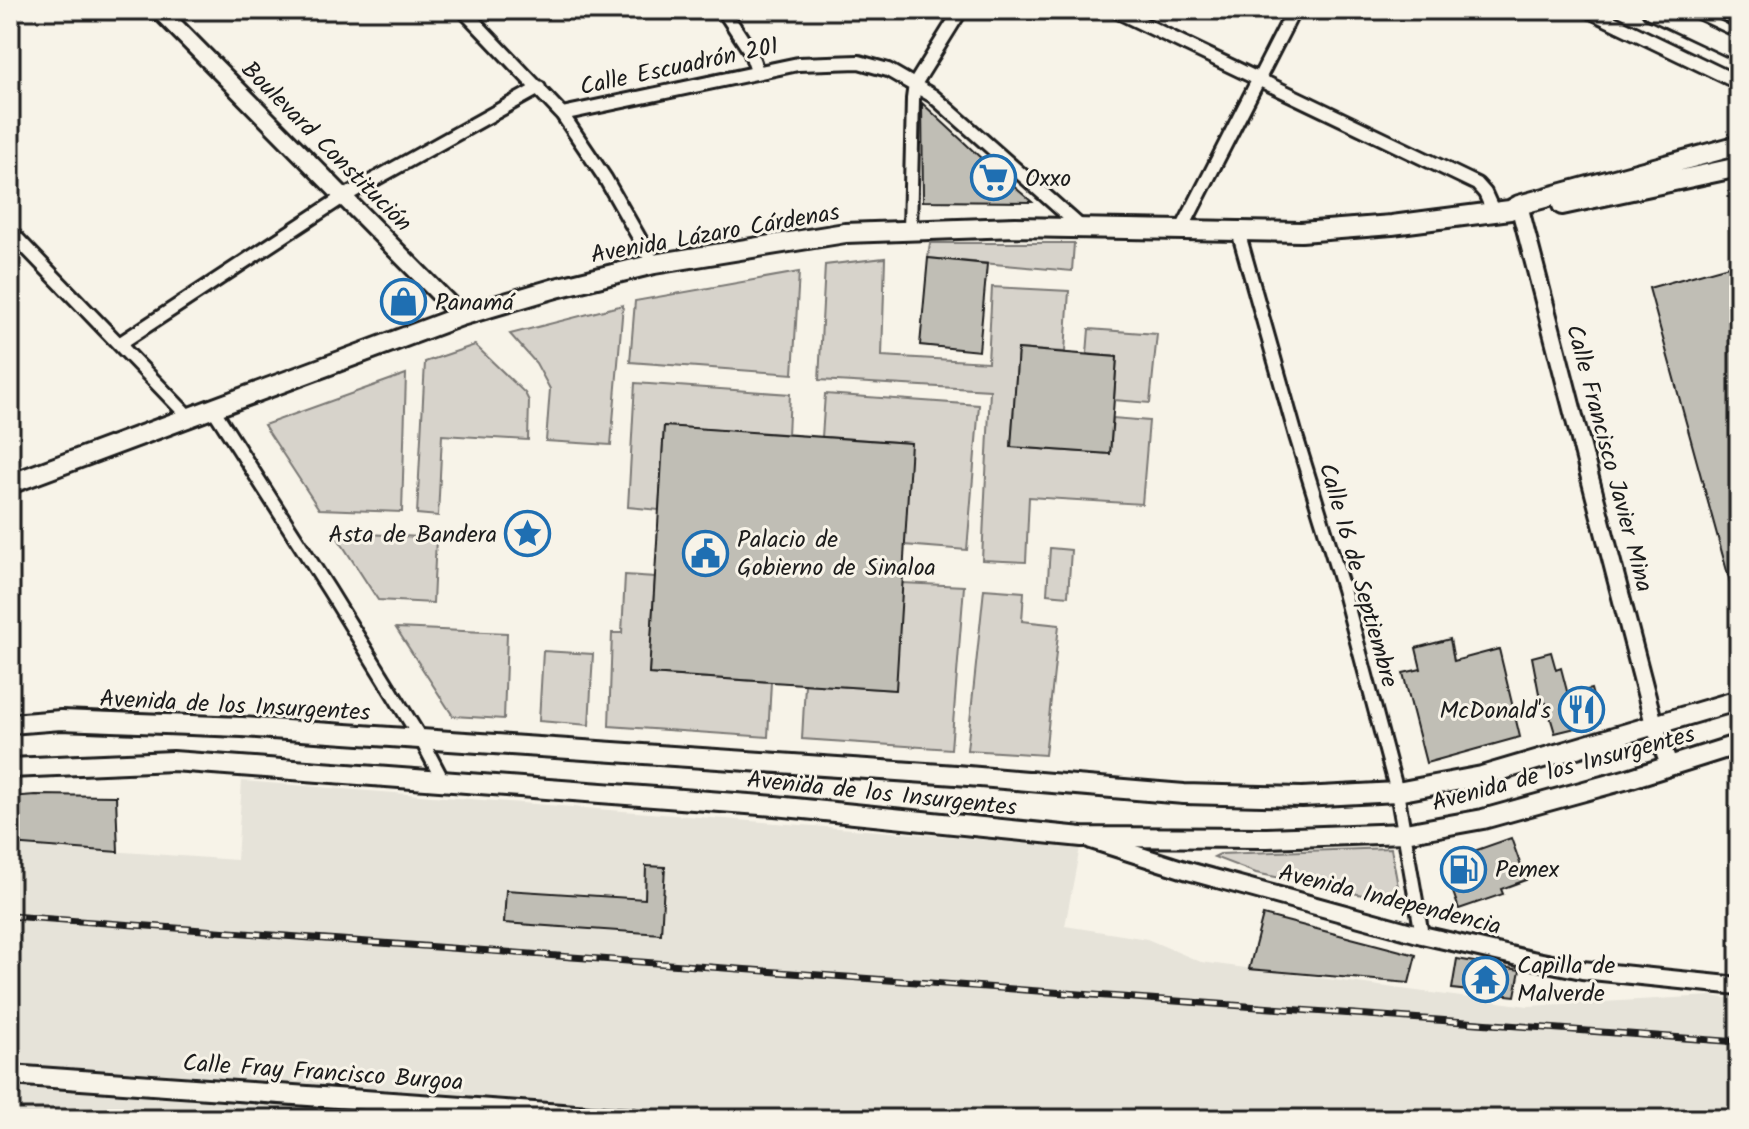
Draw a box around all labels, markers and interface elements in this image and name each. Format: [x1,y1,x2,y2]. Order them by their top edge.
street label: Calle Escuadrón 201 [576,27,782,108]
street label: Boulevard Constitución [231,52,421,242]
supermarket icon: Oxxo [970,154,1018,202]
place label: Oxxo [1025,160,1071,199]
street label: Avenida Lázaro Cárdenas [588,193,843,276]
shop icon: Panamá [380,278,428,326]
place label: Panamá [435,284,516,323]
street label: Calle Francisco Javier Mina [1554,320,1663,597]
street label: Calle 16 de Septiembre [1307,459,1408,692]
place icon: Asta de Bandera [504,510,552,558]
place label: Asta de Bandera [328,516,497,555]
place label: Palacio de Gobierno de Sinaloa [737,521,936,588]
public building icon: Palacio de Gobierno de Sinaloa [682,529,730,577]
street label: Avenida de los Insurgentes [99,680,371,733]
restaurant icon: McDonald's [1558,686,1606,734]
place label: McDonald's [1439,692,1551,731]
street label: Avenida de los Insurgentes [1427,716,1699,823]
street label: Avenida de los Insurgentes [745,761,1019,828]
fuel station icon: Pemex [1440,845,1488,893]
place label: Pemex [1495,851,1560,890]
street label: Avenida Independencia [1274,854,1505,947]
place label: Capilla de Malverde [1517,947,1615,1014]
temple icon: Capilla de Malverde [1462,955,1510,1003]
street label: Calle Fray Francisco Burgoa [181,1044,464,1103]

